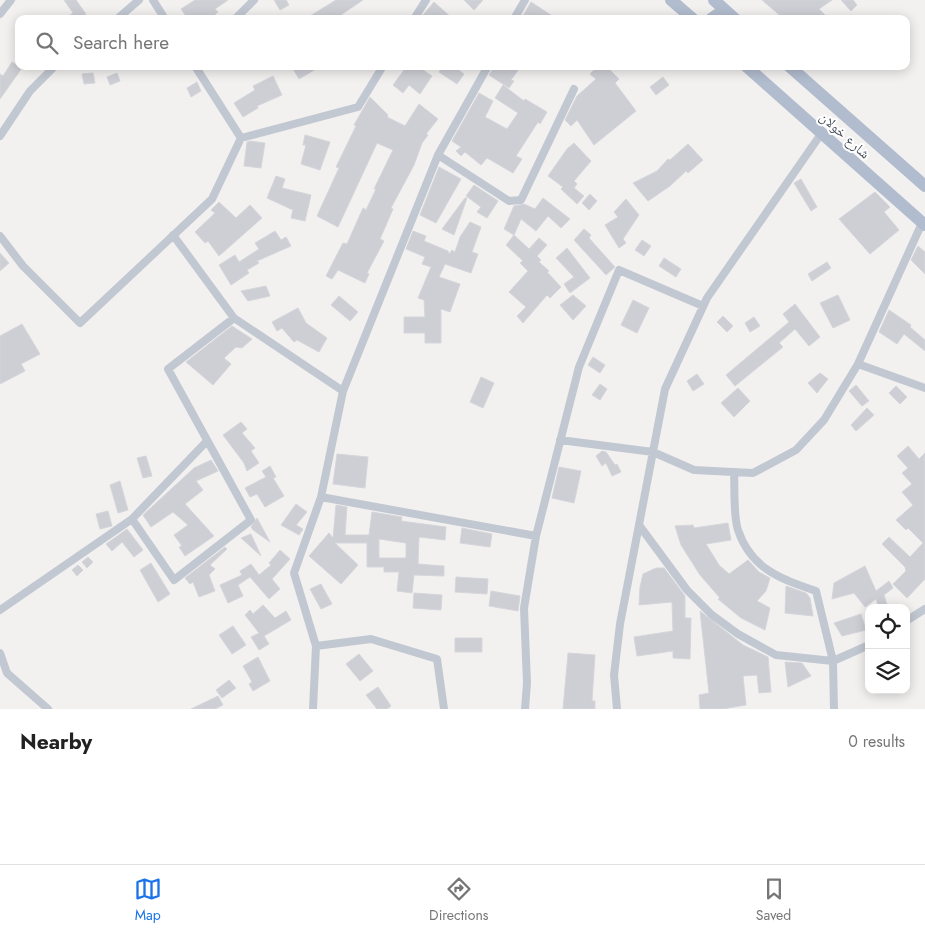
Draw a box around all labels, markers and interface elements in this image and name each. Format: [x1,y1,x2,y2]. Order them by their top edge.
search box [15,15,910,70]
icon: search [33,29,61,57]
text: Search here [73,29,169,56]
street label: شارع خولان [815,107,875,163]
map controls [865,604,910,694]
button: locate [865,604,910,649]
button: layers [865,649,910,694]
text: Nearby [20,727,92,757]
text: 0 results [848,730,905,753]
tab: Map [134,875,162,925]
tab: Directions [429,875,488,925]
tab: Saved [756,875,791,925]

